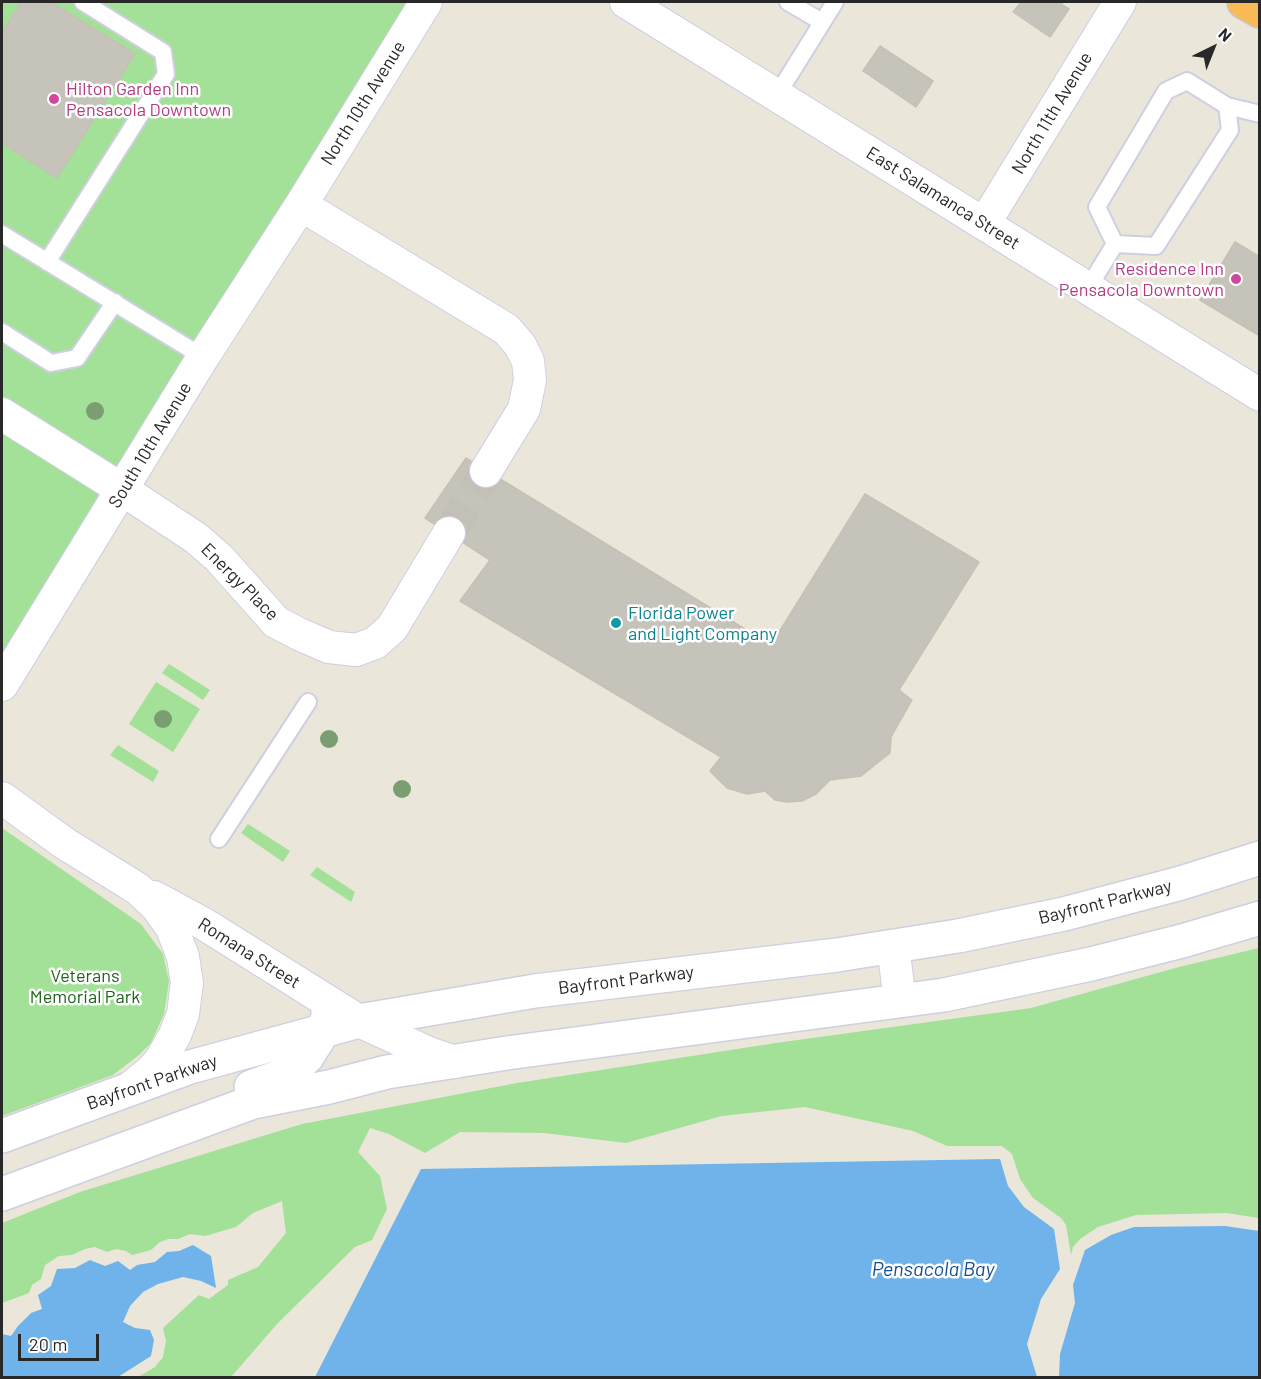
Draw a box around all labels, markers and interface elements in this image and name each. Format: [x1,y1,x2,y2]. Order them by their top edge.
north arrow [1183,18,1243,78]
text: N [1215,24,1236,45]
street label: North 10th Avenue [316,37,410,169]
street label: North 11th Avenue [1007,48,1097,178]
place label: Hilton Garden Inn Pensacola Downtown [66,78,231,121]
marker: Hilton Garden Inn Pensacola Downtown [47,92,61,106]
street label: East Salamanca Street [862,142,1024,254]
place label: Residence Inn Pensacola Downtown [1059,258,1224,300]
marker: Residence Inn Pensacola Downtown [1229,272,1243,286]
street label: South 10th Avenue [104,378,196,512]
street label: Energy Place [197,539,283,625]
place label: Florida Power and Light Company [628,602,777,644]
marker: Florida Power and Light Company [609,616,623,630]
street label: Bayfront Parkway [1036,875,1174,929]
street label: Romana Street [194,913,304,993]
street label: Bayfront Parkway [557,961,695,999]
park label: Veterans Memorial Park [30,965,140,1008]
street label: Bayfront Parkway [84,1050,220,1114]
water label: Pensacola Bay [872,1257,994,1281]
scale bar [21,1322,102,1360]
text: 20 m [29,1333,67,1355]

